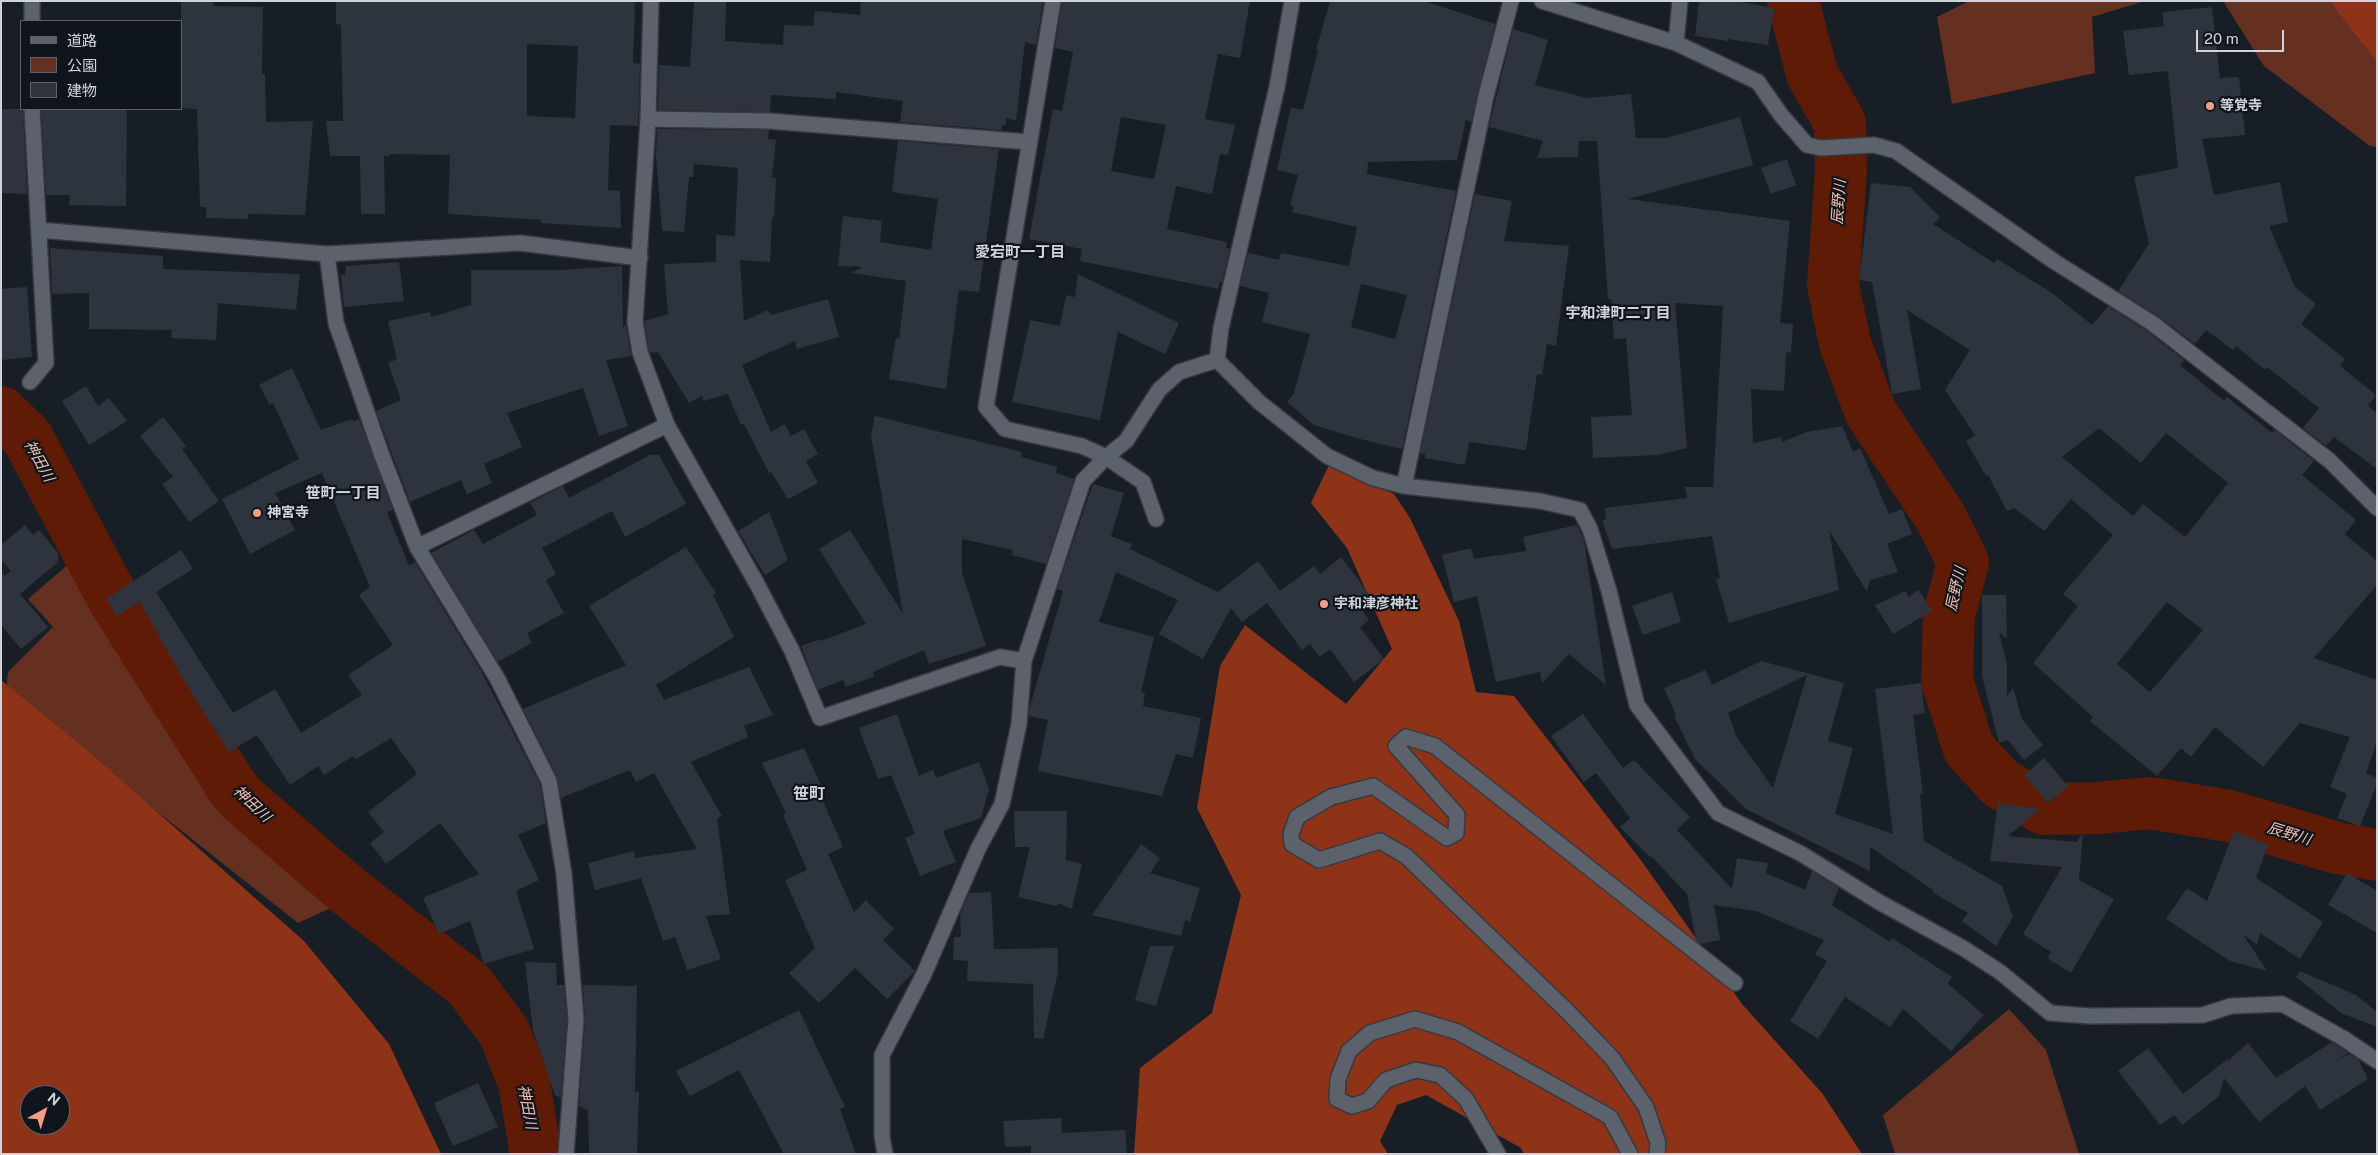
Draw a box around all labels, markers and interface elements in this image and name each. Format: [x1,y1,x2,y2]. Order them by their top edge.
legend [20,20,182,110]
scale bar [2198,20,2286,52]
text: 20 m [2204,30,2239,47]
text: 道路 [67,32,97,49]
text: 公園 [67,57,97,74]
text: 建物 [67,82,97,99]
place label: 等覚寺 [2220,98,2262,114]
marker: 等覚寺 [2204,100,2216,112]
water label: 辰野川 [1828,179,1850,225]
district label: 愛宕町一丁目 [975,243,1065,261]
district label: 宇和津町二丁目 [1566,304,1670,322]
water label: 神田川 [20,437,58,485]
district label: 笹町一丁目 [306,484,380,502]
place label: 神宮寺 [267,505,309,521]
marker: 神宮寺 [251,507,263,519]
water label: 辰野川 [1942,565,1970,613]
place label: 宇和津彦神社 [1334,596,1418,612]
marker: 宇和津彦神社 [1318,598,1330,610]
water label: 神田川 [229,782,275,826]
district label: 笹町 [793,784,825,804]
water label: 辰野川 [2265,819,2313,849]
water label: 神田川 [514,1083,540,1131]
north arrow [20,1085,70,1135]
text: N [45,1089,63,1109]

